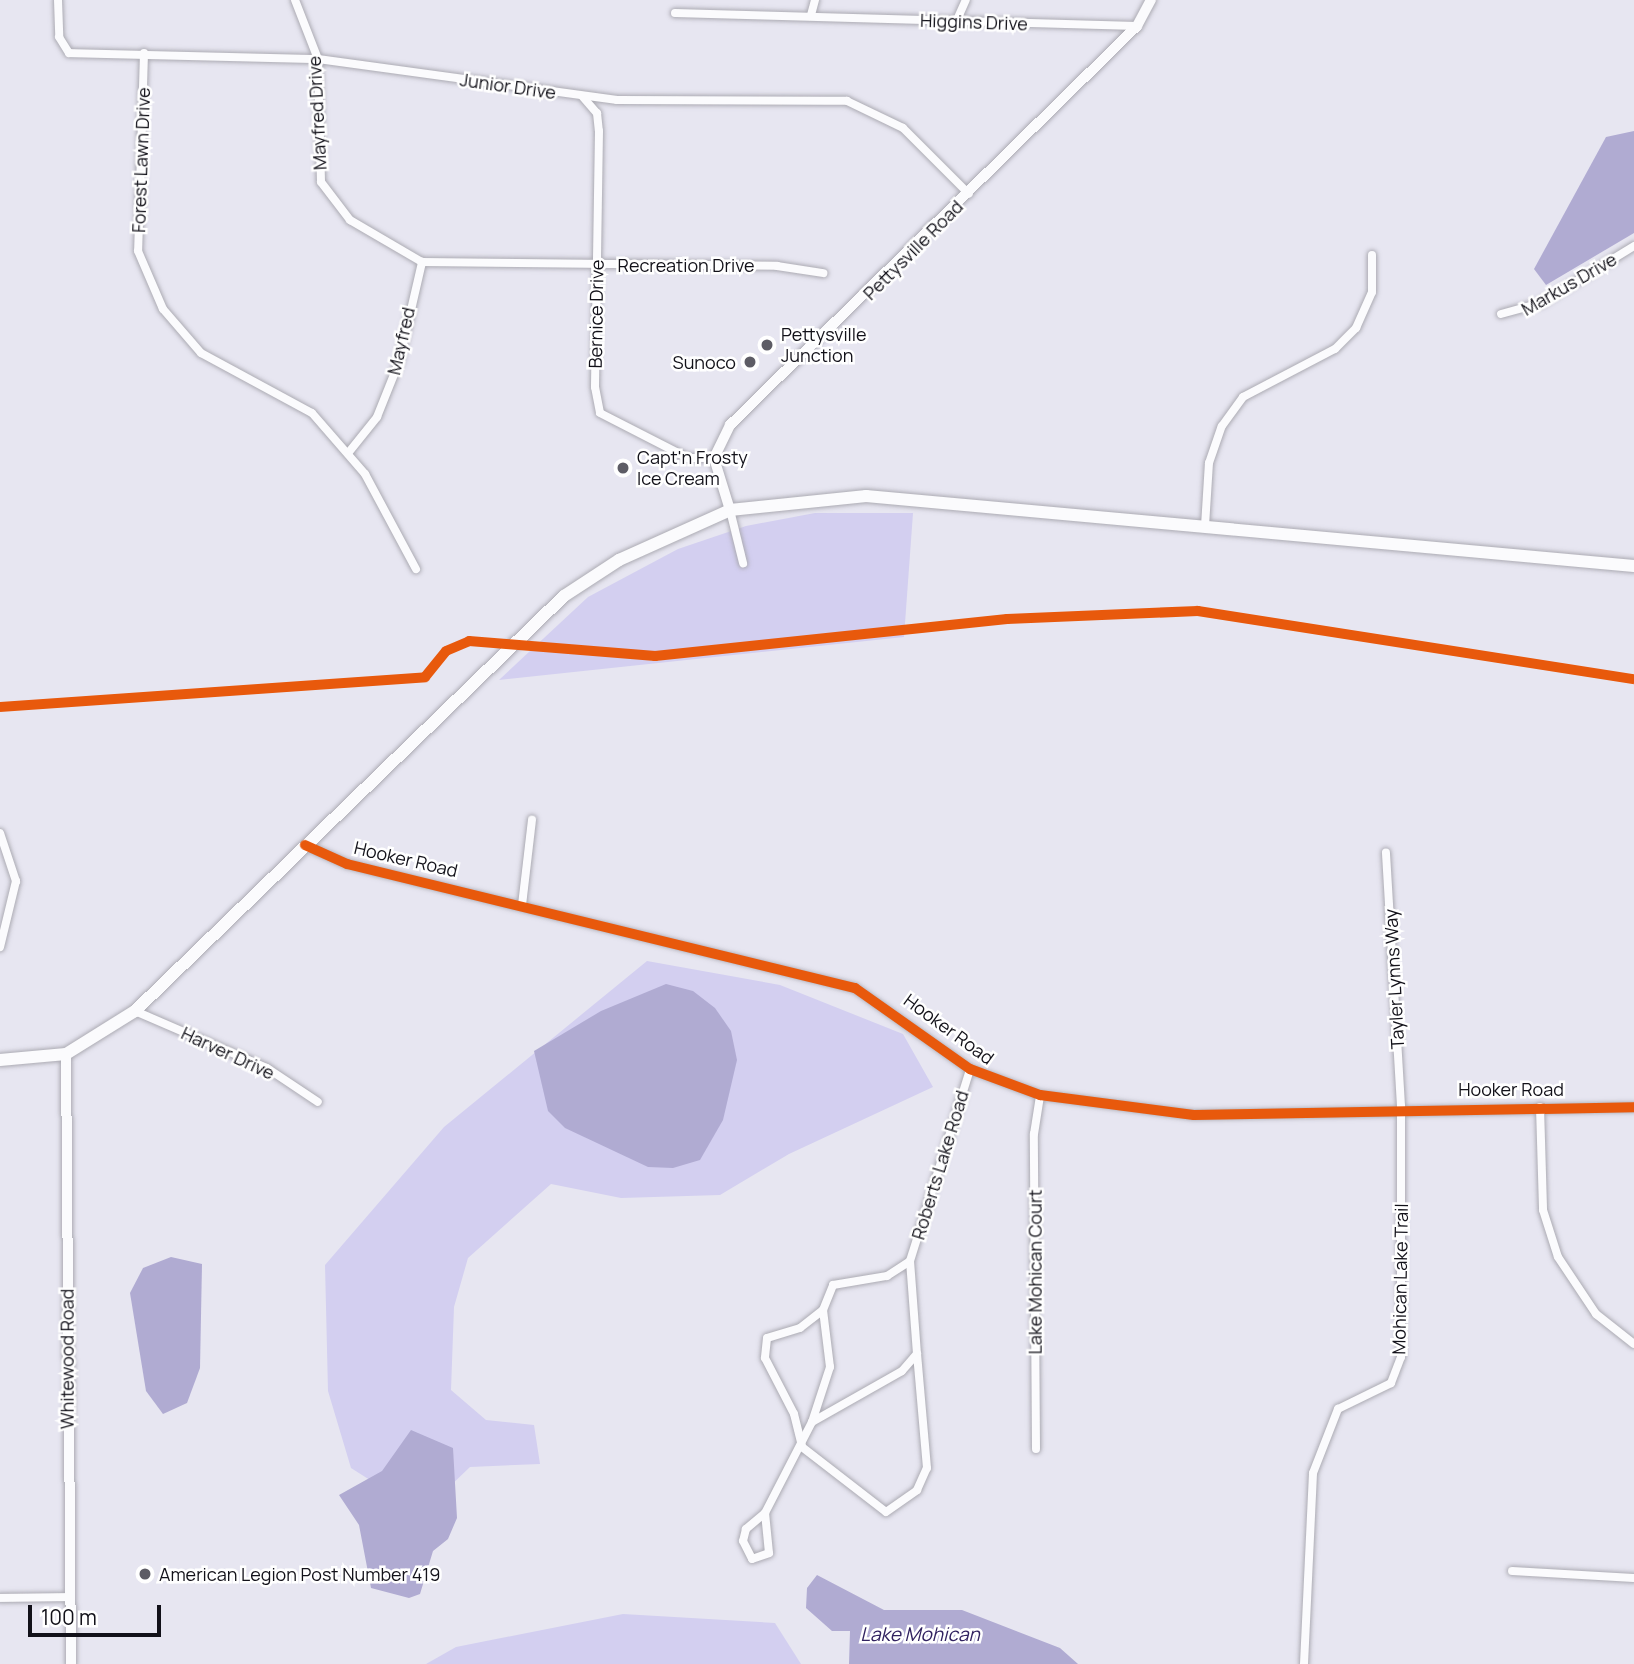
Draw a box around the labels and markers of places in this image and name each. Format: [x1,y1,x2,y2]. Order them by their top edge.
place label: Pettysville Junction [781,324,867,366]
marker: Pettysville Junction [759,337,775,353]
place label: Sunoco [673,351,736,373]
marker: Sunoco [742,354,758,370]
place label: Capt'n Frosty Ice Cream [637,447,748,490]
marker: Capt'n Frosty Ice Cream [615,460,631,476]
place label: American Legion Post Number 419 [159,1563,440,1585]
marker: American Legion Post Number 419 [137,1566,153,1582]

